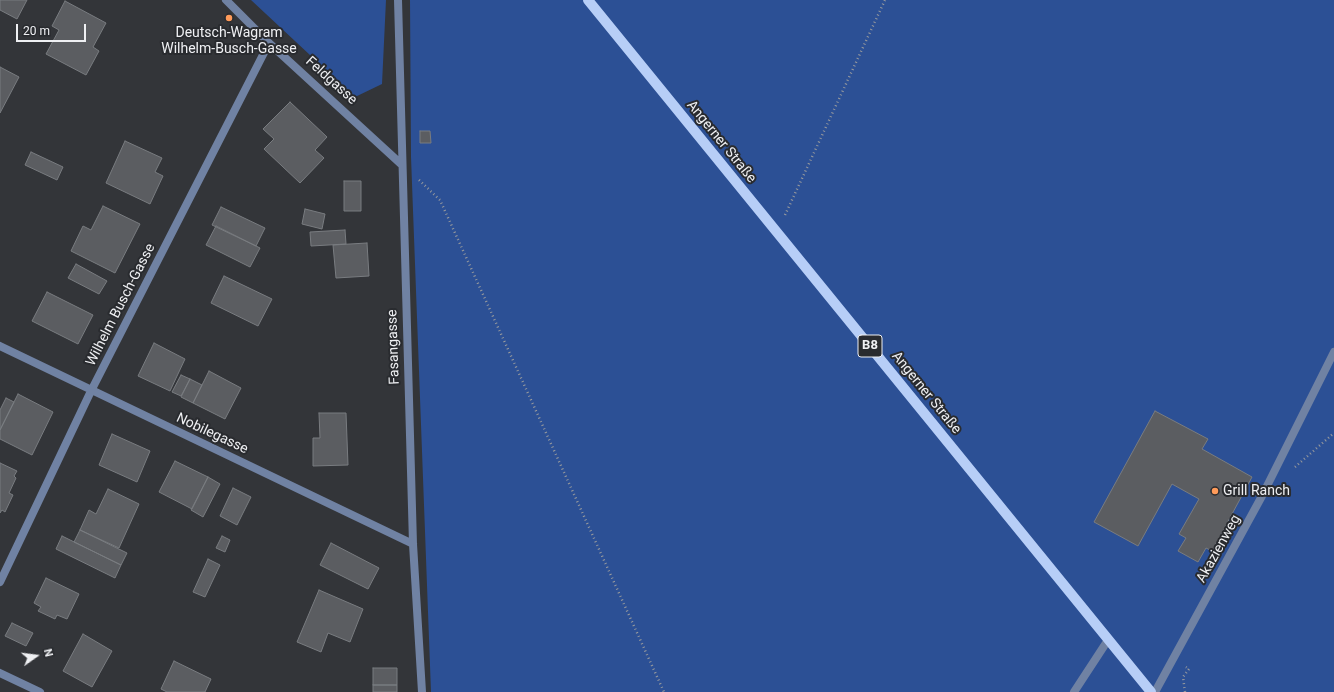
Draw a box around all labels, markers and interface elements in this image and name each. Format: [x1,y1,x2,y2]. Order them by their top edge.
marker: Deutsch-Wagram Wilhelm-Busch-Gasse [224,13,234,23]
scale bar [18,16,88,42]
text: 20 m [23,24,50,38]
place label: Deutsch-Wagram Wilhelm-Busch-Gasse [161,25,297,58]
street label: Feldgasse [302,53,360,109]
street label: Angerner Straße [683,97,759,187]
street label: Wilhelm Busch-Gasse [83,241,159,369]
street label: Fasangasse [384,309,404,385]
road number: B8 [858,335,882,357]
street label: Angerner Straße [888,348,964,438]
street label: Nobilegasse [173,410,251,458]
place label: Grill Ranch [1223,483,1290,499]
marker: Grill Ranch [1210,486,1220,496]
street label: Akazienweg [1193,512,1245,586]
north arrow [16,636,56,676]
text: N [41,648,55,658]

